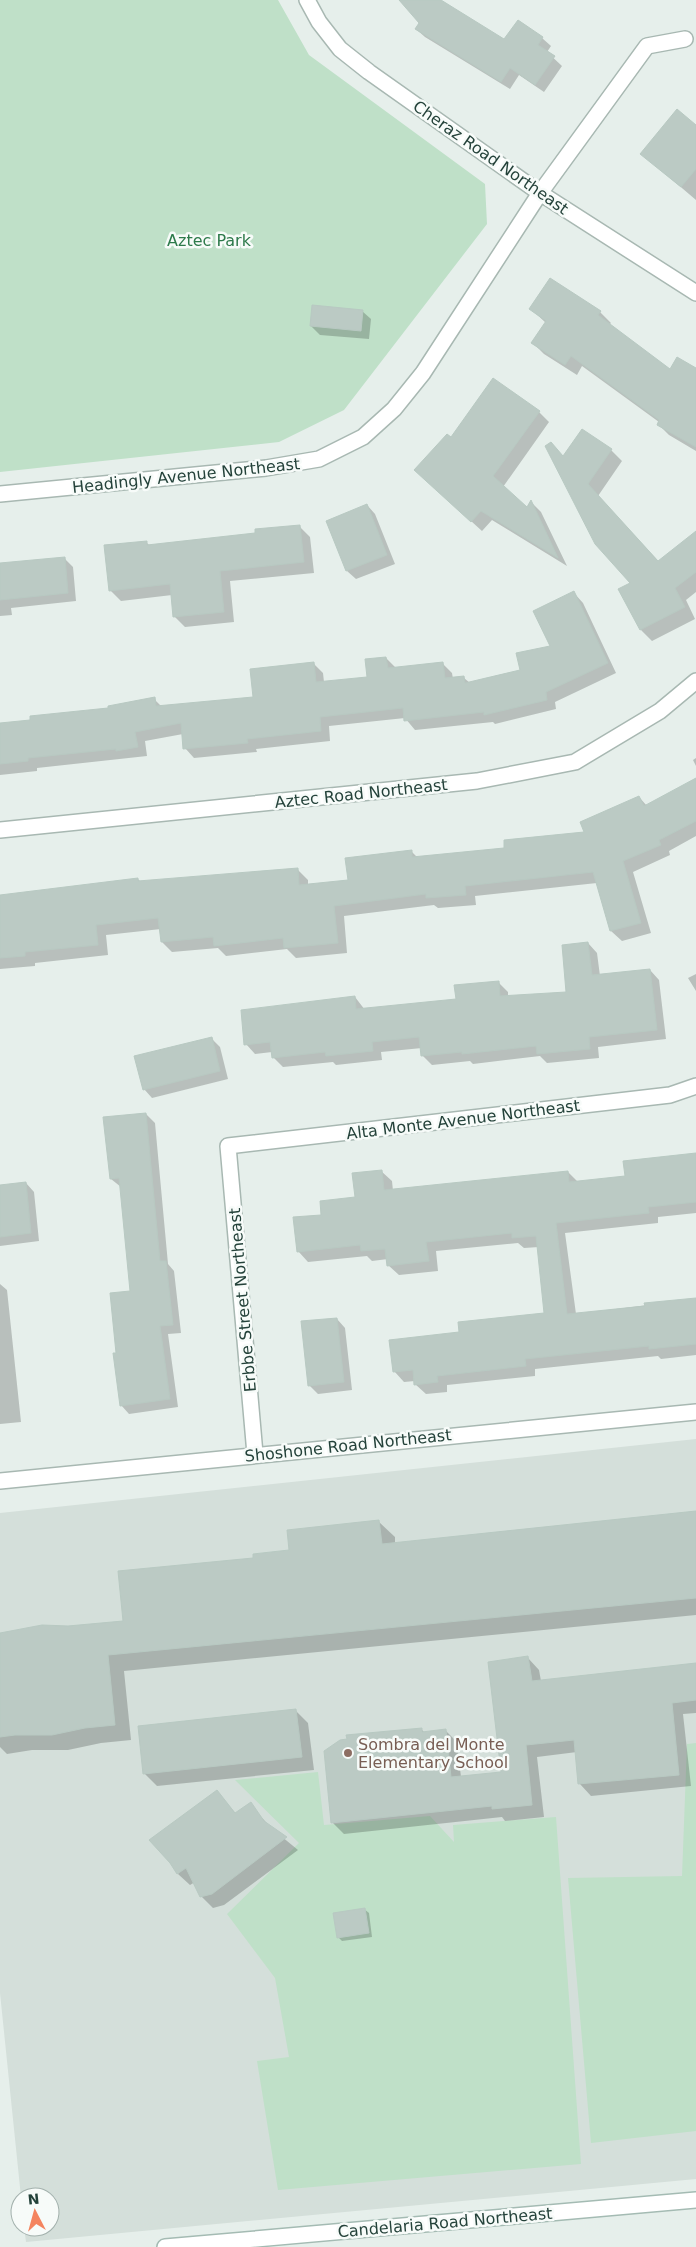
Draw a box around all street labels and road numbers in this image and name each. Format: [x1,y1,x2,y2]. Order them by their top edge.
street label: Cheraz Road Northeast [409,96,572,218]
street label: Headingly Avenue Northeast [71,454,301,497]
street label: Aztec Road Northeast [274,775,448,812]
street label: Alta Monte Avenue Northeast [345,1096,581,1143]
street label: Erbbe Street Northeast [225,1207,260,1393]
street label: Shoshone Road Northeast [244,1425,452,1466]
street label: Candelaria Road Northeast [337,2204,553,2241]

